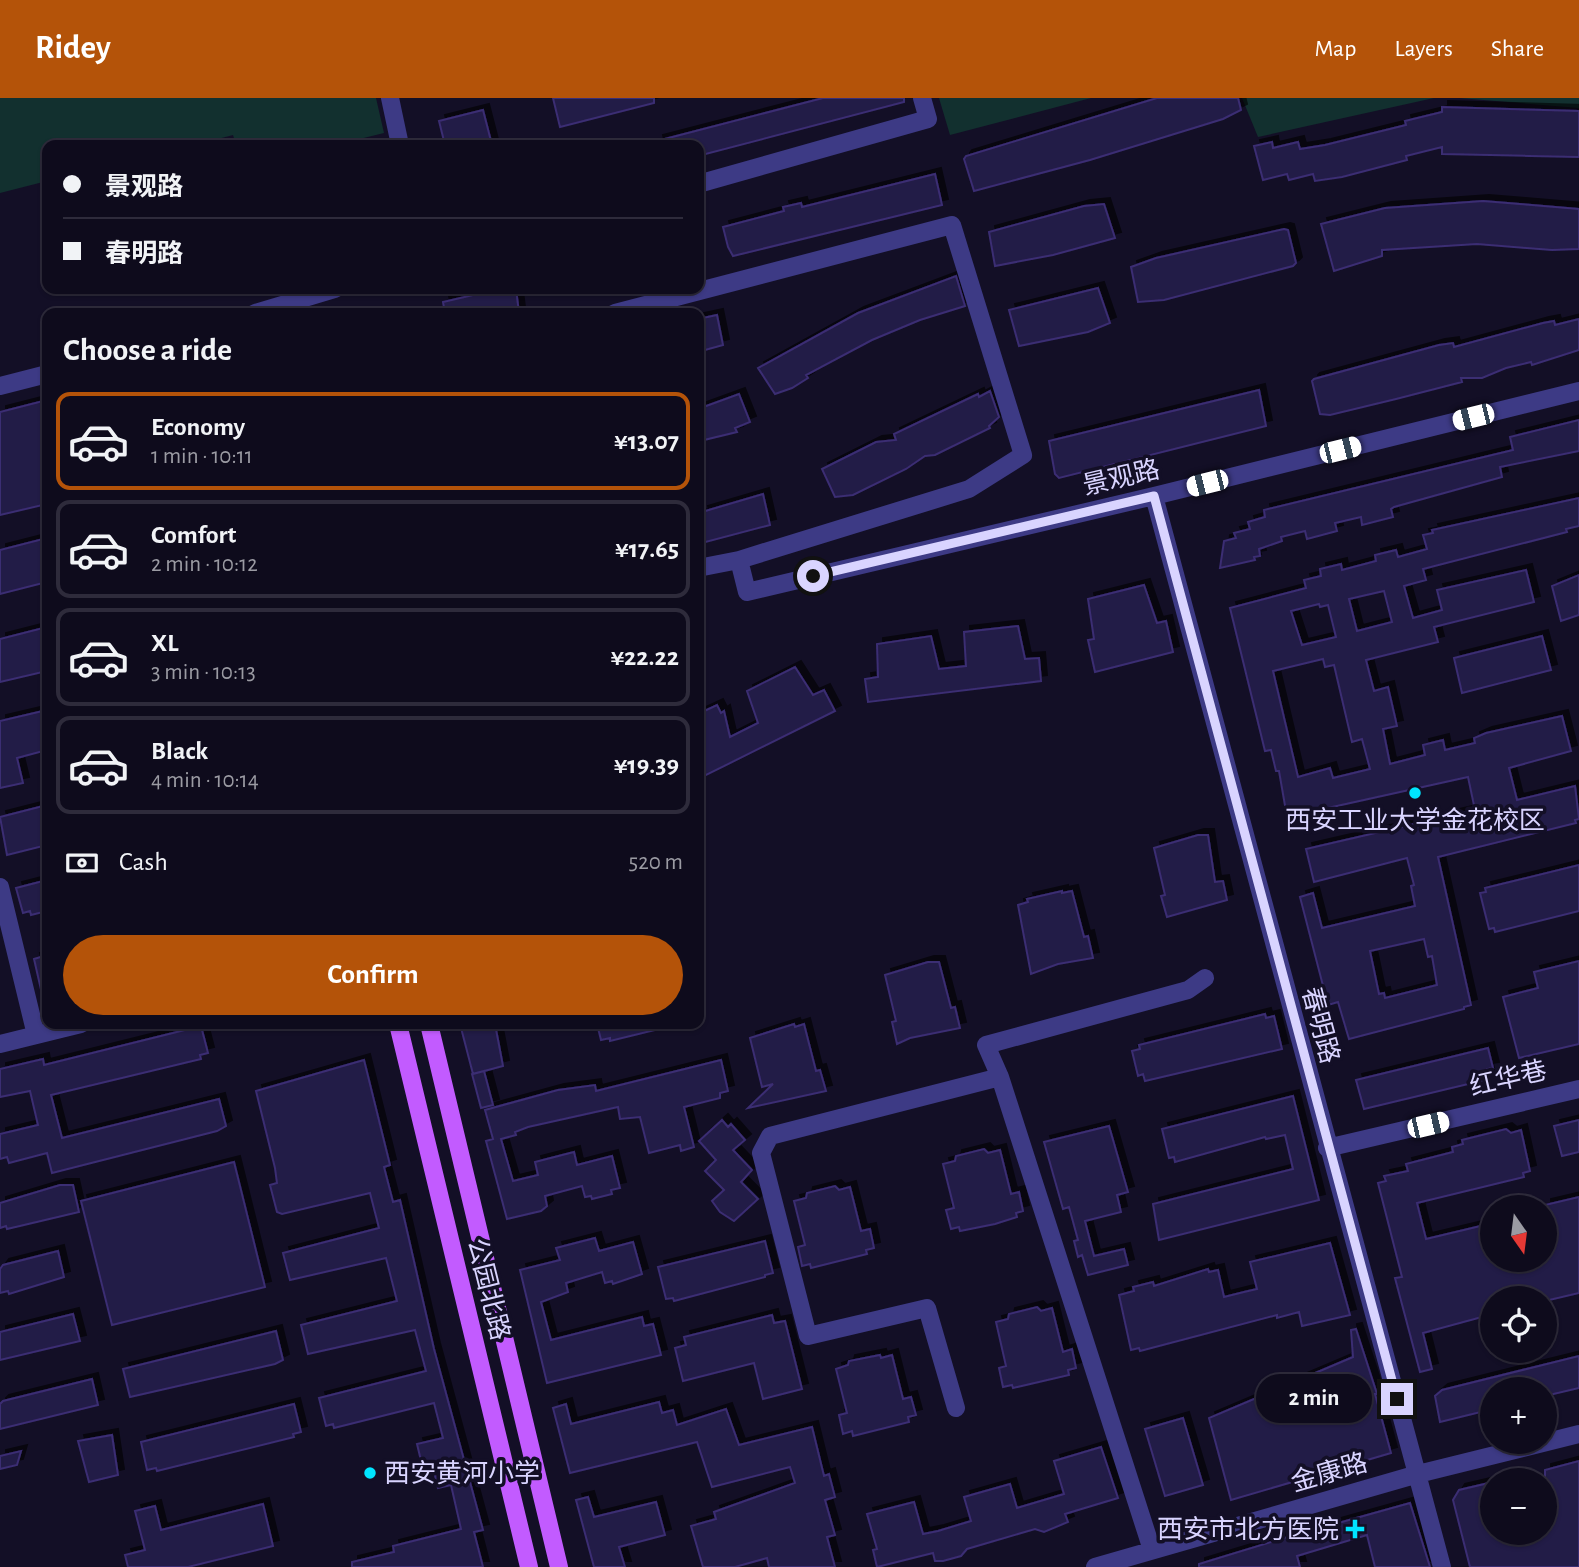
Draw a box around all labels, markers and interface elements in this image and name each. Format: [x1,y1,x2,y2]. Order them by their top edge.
text: Ridey [35,32,111,65]
text: Map [1314,37,1356,61]
text: Layers [1394,37,1453,61]
text: Share [1491,37,1544,61]
text: 景观路 [105,174,183,200]
text: 春明路 [105,241,183,267]
text: Choose a ride [63,334,232,366]
car [1451,402,1496,432]
icon: car [67,410,130,473]
text: Economy [151,414,245,440]
text: ¥13.07 [614,428,679,454]
car [1318,435,1363,465]
text: 1 min · 10:11 [151,445,253,468]
street label: 景观路 [1080,456,1162,499]
car [1185,468,1230,498]
icon: car [67,518,130,581]
text: Comfort [151,522,236,548]
text: ¥17.65 [615,536,679,562]
text: 2 min · 10:12 [151,553,258,576]
route start [797,560,829,592]
icon: car [67,626,130,689]
text: XL [151,630,178,656]
text: ¥22.22 [610,644,679,670]
text: 3 min · 10:13 [151,661,256,684]
icon: car [67,734,130,797]
text: Black [151,738,208,764]
text: ¥19.39 [614,752,679,778]
text: 4 min · 10:14 [151,769,259,792]
marker: 西安工业大学金花校区 [1407,785,1423,801]
place label: 西安工业大学金花校区 [1285,806,1545,834]
icon: cash [63,844,101,882]
text: Cash [119,849,168,875]
text: 520 m [629,851,683,874]
button: Confirm [63,935,683,1015]
street label: 春明路 [1297,984,1344,1066]
street label: 红华巷 [1467,1056,1549,1100]
car [1406,1110,1451,1140]
north arrow [1480,1195,1558,1272]
map controls [1480,1195,1557,1545]
street label: 公园北路 [463,1235,514,1343]
button: locate [1480,1286,1557,1363]
callout: 2 min [1257,1374,1372,1424]
button: + [1480,1377,1557,1454]
route end [1381,1383,1413,1415]
text: 2 min [1288,1387,1340,1410]
street label: 金康路 [1288,1449,1370,1496]
place label: 西安黄河小学 [384,1459,540,1487]
marker: 西安黄河小学 [362,1465,378,1481]
button: − [1480,1468,1557,1545]
place label: 西安市北方医院 [1157,1515,1339,1543]
marker: 西安市北方医院 [1345,1519,1365,1539]

